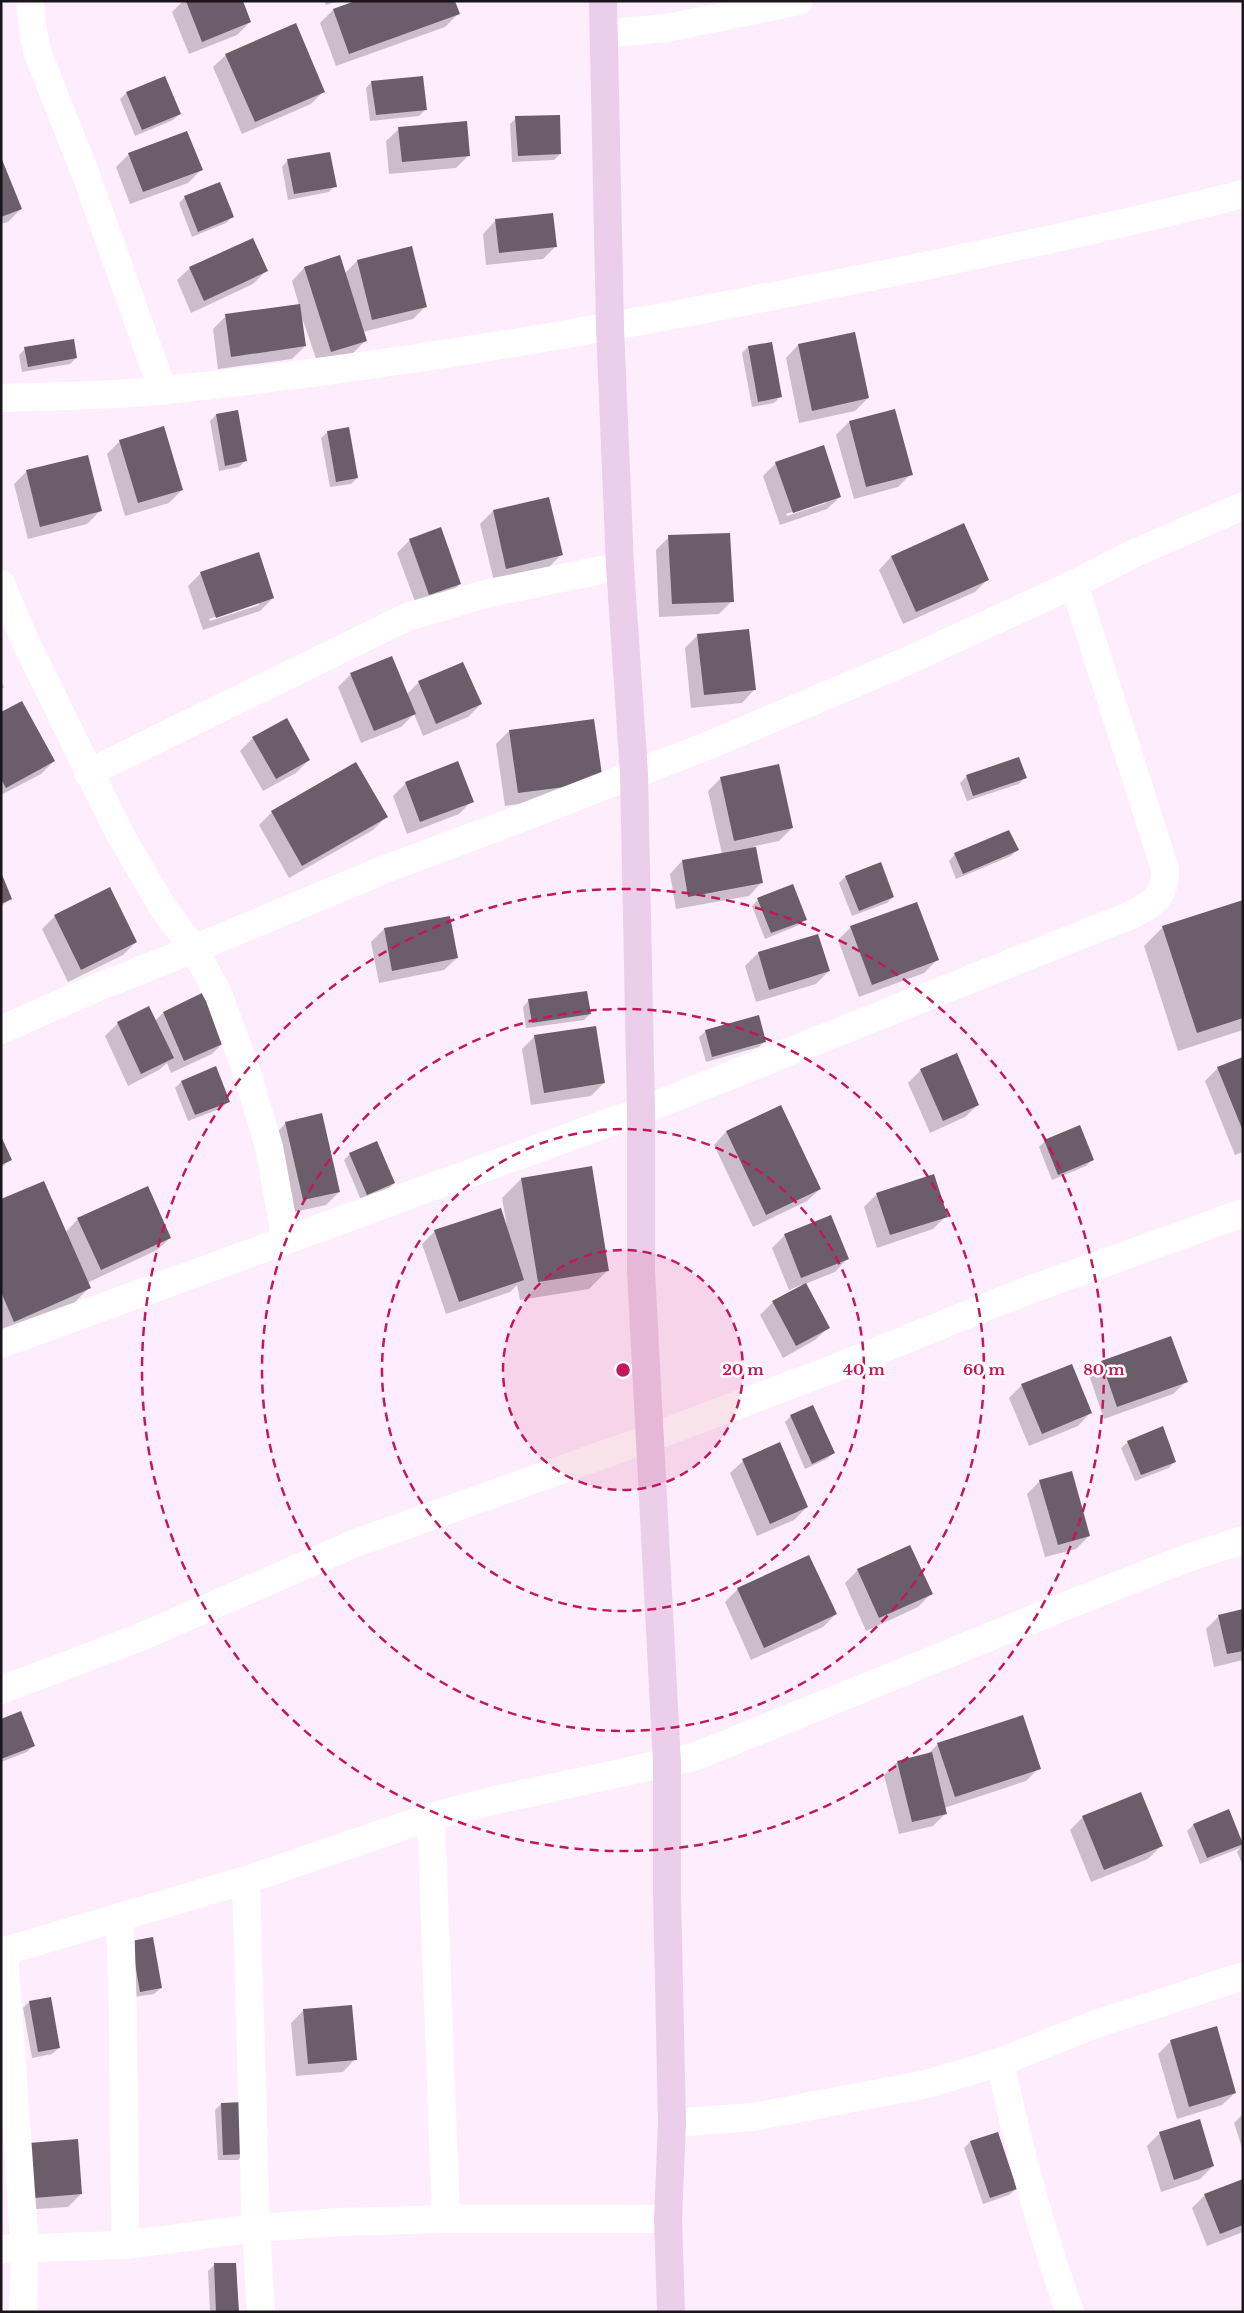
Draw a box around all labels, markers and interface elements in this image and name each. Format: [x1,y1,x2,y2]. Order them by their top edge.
text: 20 m [722,1360,764,1379]
text: 40 m [843,1360,885,1379]
text: 60 m [963,1360,1005,1379]
text: 80 m [1083,1360,1125,1379]
centre of rings [614,1361,632,1379]

